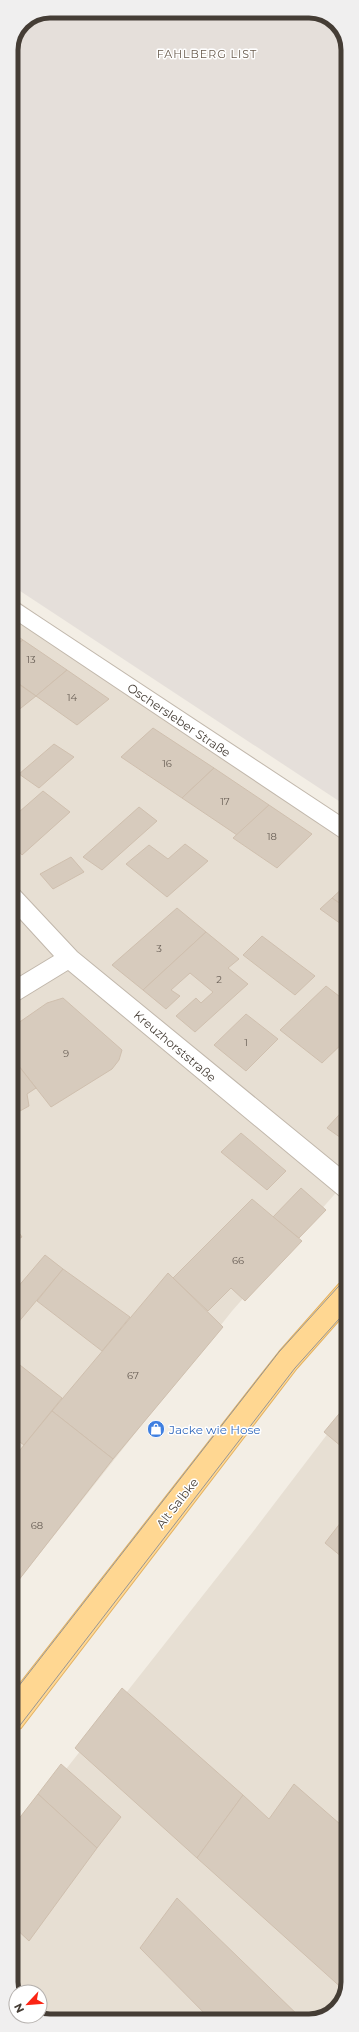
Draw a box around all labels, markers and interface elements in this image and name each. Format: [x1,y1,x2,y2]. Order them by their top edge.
district label: FAHLBERG LIST [157,47,257,61]
house number: 13 [26,653,36,666]
street label: Oschersleber Straße [125,680,233,760]
house number: 14 [67,691,77,704]
house number: 16 [162,757,172,770]
house number: 17 [220,795,230,808]
house number: 18 [267,830,277,843]
house number: 3 [156,942,162,955]
house number: 2 [216,973,222,986]
street label: Kreuzhorststraße [131,1007,219,1085]
house number: 1 [244,1036,248,1049]
house number: 9 [63,1047,69,1060]
house number: 66 [232,1254,244,1267]
house number: 67 [127,1369,139,1382]
shop icon: Jacke wie Hose [146,1419,166,1439]
place label: Jacke wie Hose [168,1422,261,1437]
street label: Alt Salbke [153,1475,201,1531]
house number: 68 [31,1519,43,1532]
north arrow [8,1984,48,2024]
text: N [11,2001,27,2015]

